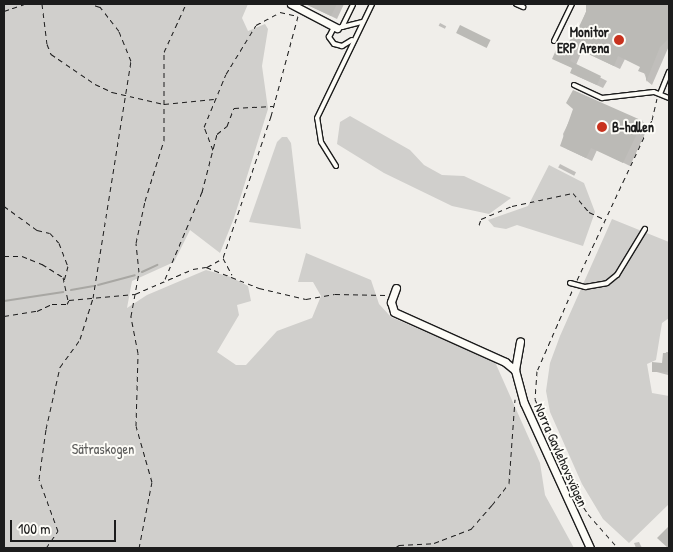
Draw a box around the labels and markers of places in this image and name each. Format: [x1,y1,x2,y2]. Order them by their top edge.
place label: Monitor ERP Arena [557,24,609,56]
marker: Monitor ERP Arena [613,34,625,46]
place label: B-hallen [612,119,654,135]
marker: B-hallen [596,121,608,133]

